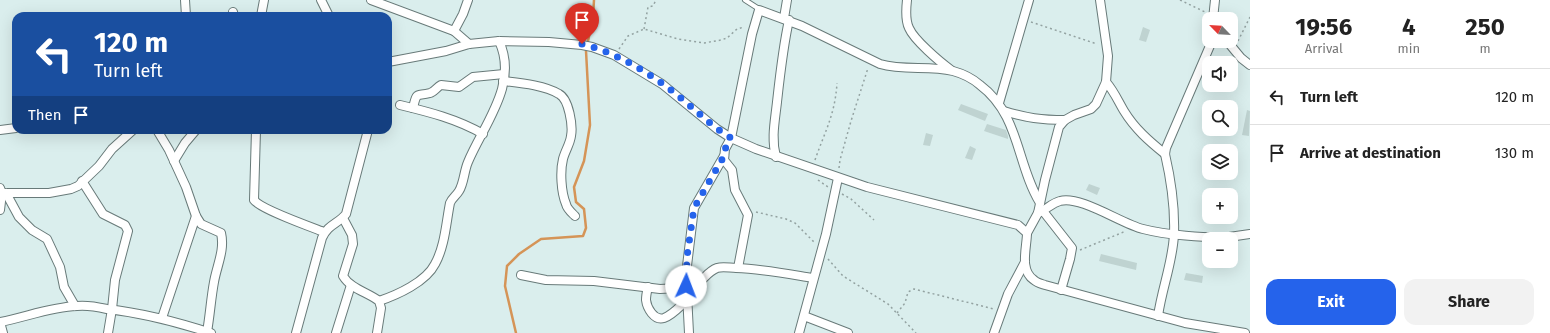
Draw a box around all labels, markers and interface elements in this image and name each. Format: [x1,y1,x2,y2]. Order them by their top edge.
pin [565,3,599,44]
icon: arrive [571,9,593,31]
north arrow [1202,12,1238,48]
map controls [1202,12,1238,268]
text: 19:56 [1295,13,1352,41]
text: 4 [1402,13,1416,41]
text: 250 [1465,13,1505,41]
text: 120 m [94,26,168,59]
icon: left [28,28,80,80]
text: Arrival [1305,41,1343,56]
text: min [1398,41,1420,56]
text: m [1479,41,1491,56]
button: sound [1202,56,1238,92]
text: Turn left [94,60,163,82]
icon: left [1266,86,1288,108]
text: Turn left [1300,88,1358,106]
text: 120 m [1495,88,1534,106]
button: search [1202,100,1238,136]
icon: arrive [70,104,92,126]
text: Then [28,106,62,124]
icon: arrive [1266,142,1288,164]
button: layers [1202,144,1238,180]
text: Arrive at destination [1300,144,1441,162]
text: 130 m [1495,144,1534,162]
button: + [1202,188,1238,224]
button: − [1202,232,1238,268]
position arrow [665,265,707,307]
button: Exit [1266,279,1396,325]
button: Share [1404,279,1534,325]

